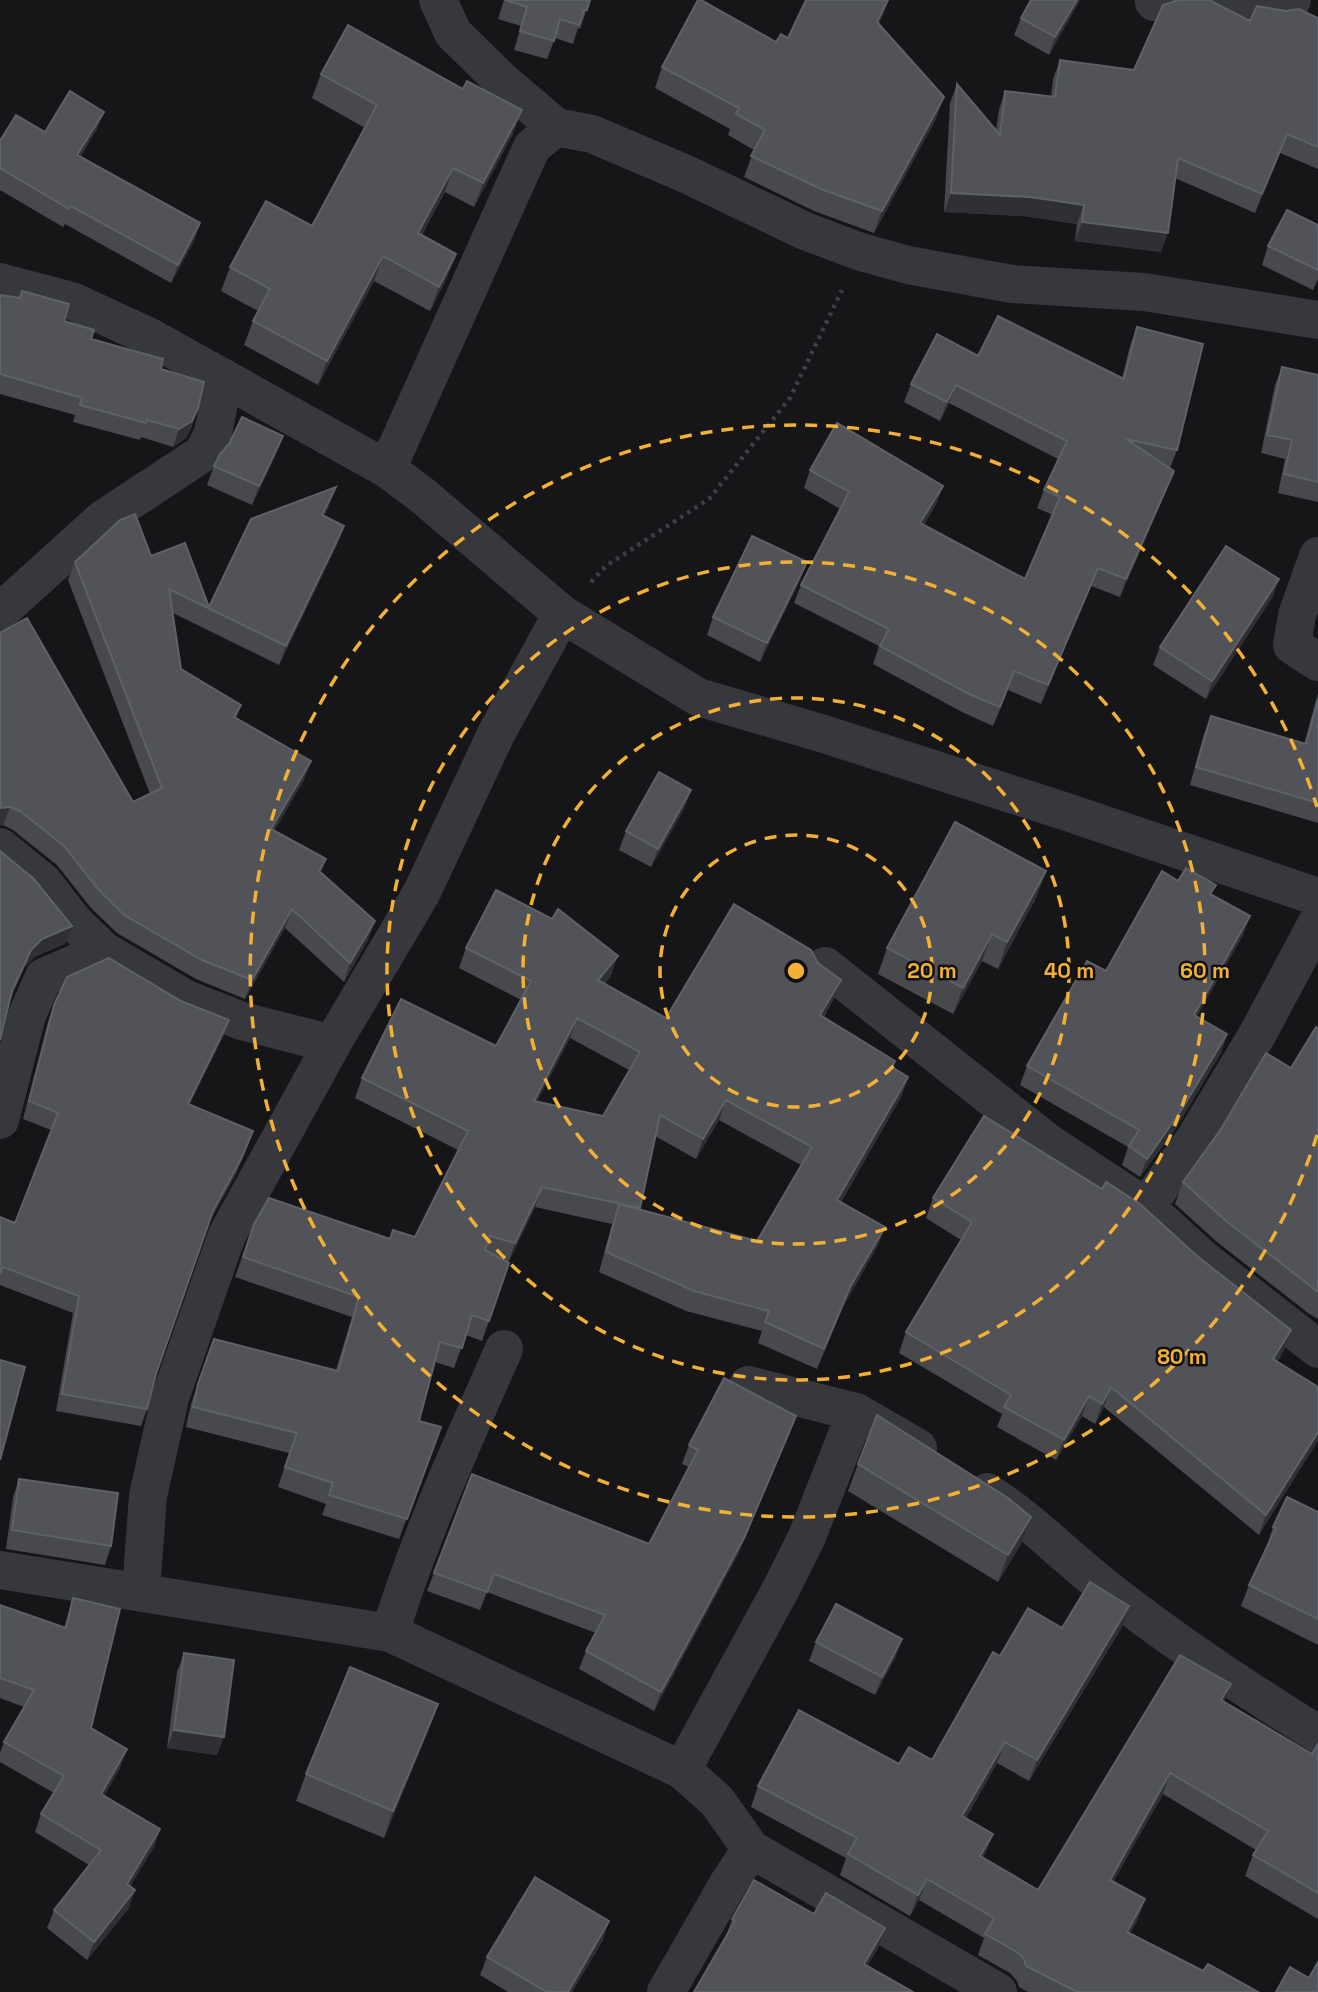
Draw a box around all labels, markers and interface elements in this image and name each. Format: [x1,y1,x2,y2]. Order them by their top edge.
text: 20 m [907,957,957,984]
text: 40 m [1044,957,1094,984]
text: 60 m [1180,957,1230,984]
centre of rings [784,959,808,983]
text: 80 m [1157,1343,1207,1370]

